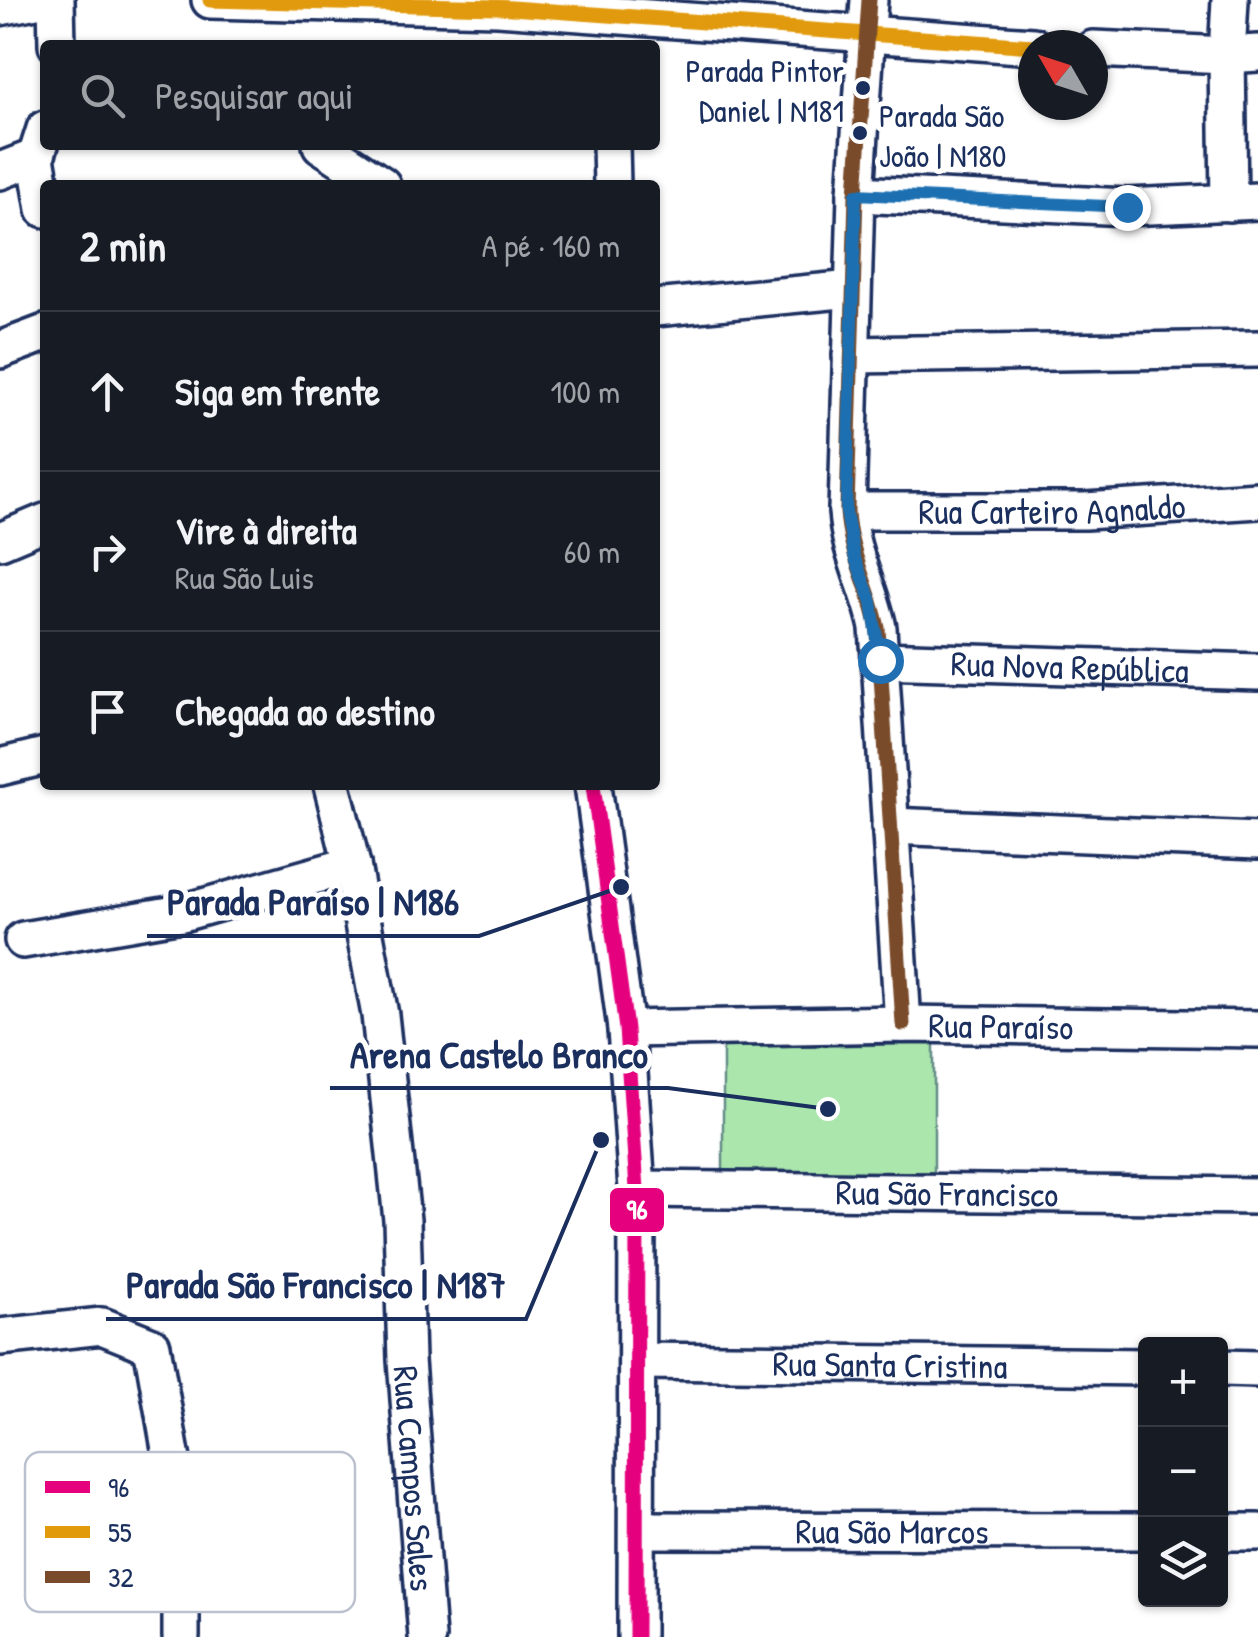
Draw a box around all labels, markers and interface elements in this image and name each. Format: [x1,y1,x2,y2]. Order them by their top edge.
north arrow [1018,30,1108,120]
search box [40,40,660,150]
place label: Parada Pintor Daniel | N181 [686,49,844,132]
icon: search [75,68,130,123]
text: Pesquisar aqui [155,69,353,121]
marker: Parada Pintor Daniel | N181 [853,78,873,98]
place label: Parada São João | N180 [879,94,1006,177]
marker: Parada São João | N180 [850,123,870,143]
route end [1105,185,1151,231]
text: 2 min [80,217,166,274]
text: A pé · 160 m [482,224,620,267]
icon: ahead [80,364,135,419]
text: Siga em frente [175,365,380,417]
text: 100 m [551,370,620,413]
street label: Rua Carteiro Agnaldo [919,481,1187,535]
text: Vire à direita [175,504,357,556]
icon: right [80,524,135,579]
text: 60 m [564,530,620,573]
text: Rua São Luis [175,556,314,599]
route start [858,638,904,684]
street label: Rua Nova República [950,639,1190,693]
icon: arrive [80,684,135,739]
text: Chegada ao destino [175,685,435,737]
callout: Parada Paraíso | N186 [147,868,479,936]
text: Parada Paraíso | N186 [167,875,459,927]
street label: Rua Paraíso [928,1001,1074,1050]
callout: Arena Castelo Branco [330,1020,668,1088]
text: Arena Castelo Branco [350,1028,649,1080]
street label: Rua São Francisco [835,1168,1058,1217]
line badge: 96 [608,1186,666,1234]
text: 96 [626,1190,648,1228]
callout: Parada São Francisco | N187 [106,1251,526,1319]
text: Parada São Francisco | N187 [126,1258,506,1310]
map controls [1138,1337,1228,1607]
button: + [1138,1337,1228,1427]
street label: Rua Santa Cristina [772,1339,1008,1389]
street label: Rua Campos Sales [383,1364,447,1593]
button: − [1138,1427,1228,1517]
legend [25,1452,355,1612]
text: 96 [108,1468,129,1506]
street label: Rua São Marcos [795,1507,989,1554]
text: 55 [108,1513,132,1551]
button: layers [1138,1517,1228,1607]
text: 32 [108,1558,134,1596]

